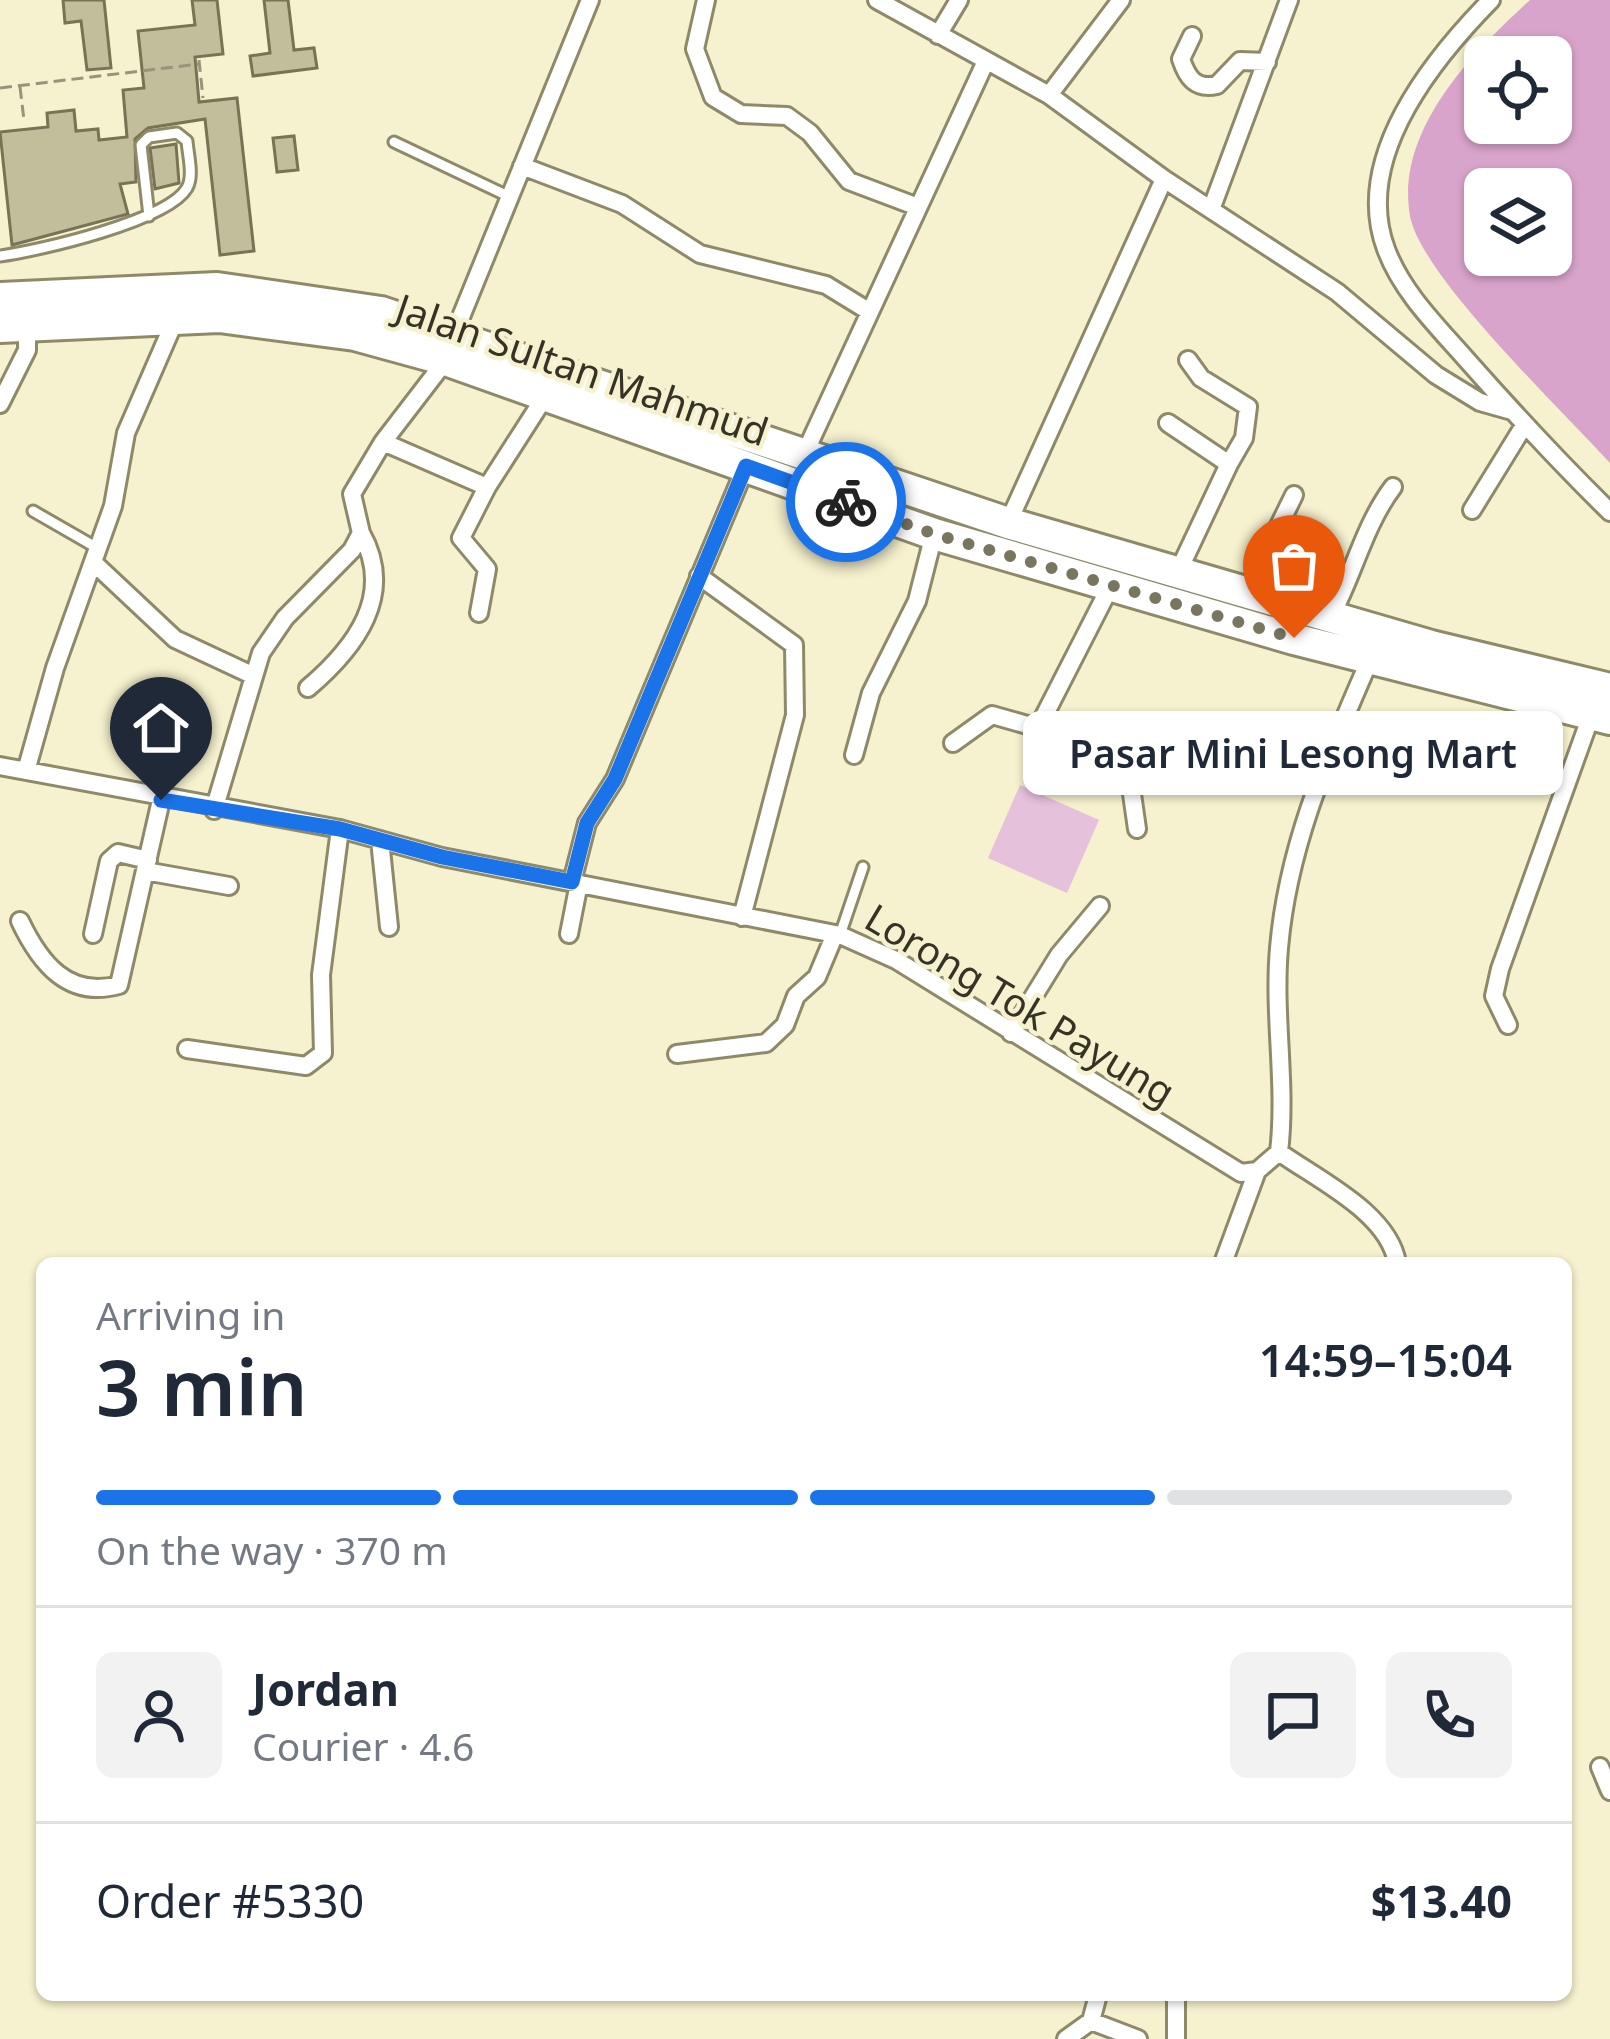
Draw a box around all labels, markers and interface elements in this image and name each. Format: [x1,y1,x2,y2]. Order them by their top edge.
map controls [1464,36,1572,276]
button: locate [1464,36,1572,144]
button: layers [1464,168,1572,276]
street label: Jalan Sultan Mahmud [386,279,776,457]
courier [786,442,906,562]
icon: bike [813,469,879,535]
pin [1243,515,1345,638]
icon: bag [1261,533,1327,599]
pin [110,677,212,800]
icon: home [128,695,194,761]
callout: Pasar Mini Lesong Mart [1024,710,1564,794]
text: Pasar Mini Lesong Mart [1069,726,1517,779]
street label: Lorong Tok Payung [856,890,1185,1117]
text: Arriving in [96,1288,285,1341]
text: 14:59–15:04 [1259,1329,1512,1390]
text: 3 min [96,1333,308,1439]
text: On the way · 370 m [96,1523,448,1576]
button: person [96,1652,222,1778]
button: chat [1230,1652,1356,1778]
button: phone [1386,1652,1512,1778]
text: Jordan [252,1658,399,1719]
text: Courier · 4.6 [252,1719,474,1772]
text: Order #5330 [96,1870,364,1931]
text: $13.40 [1371,1870,1512,1931]

